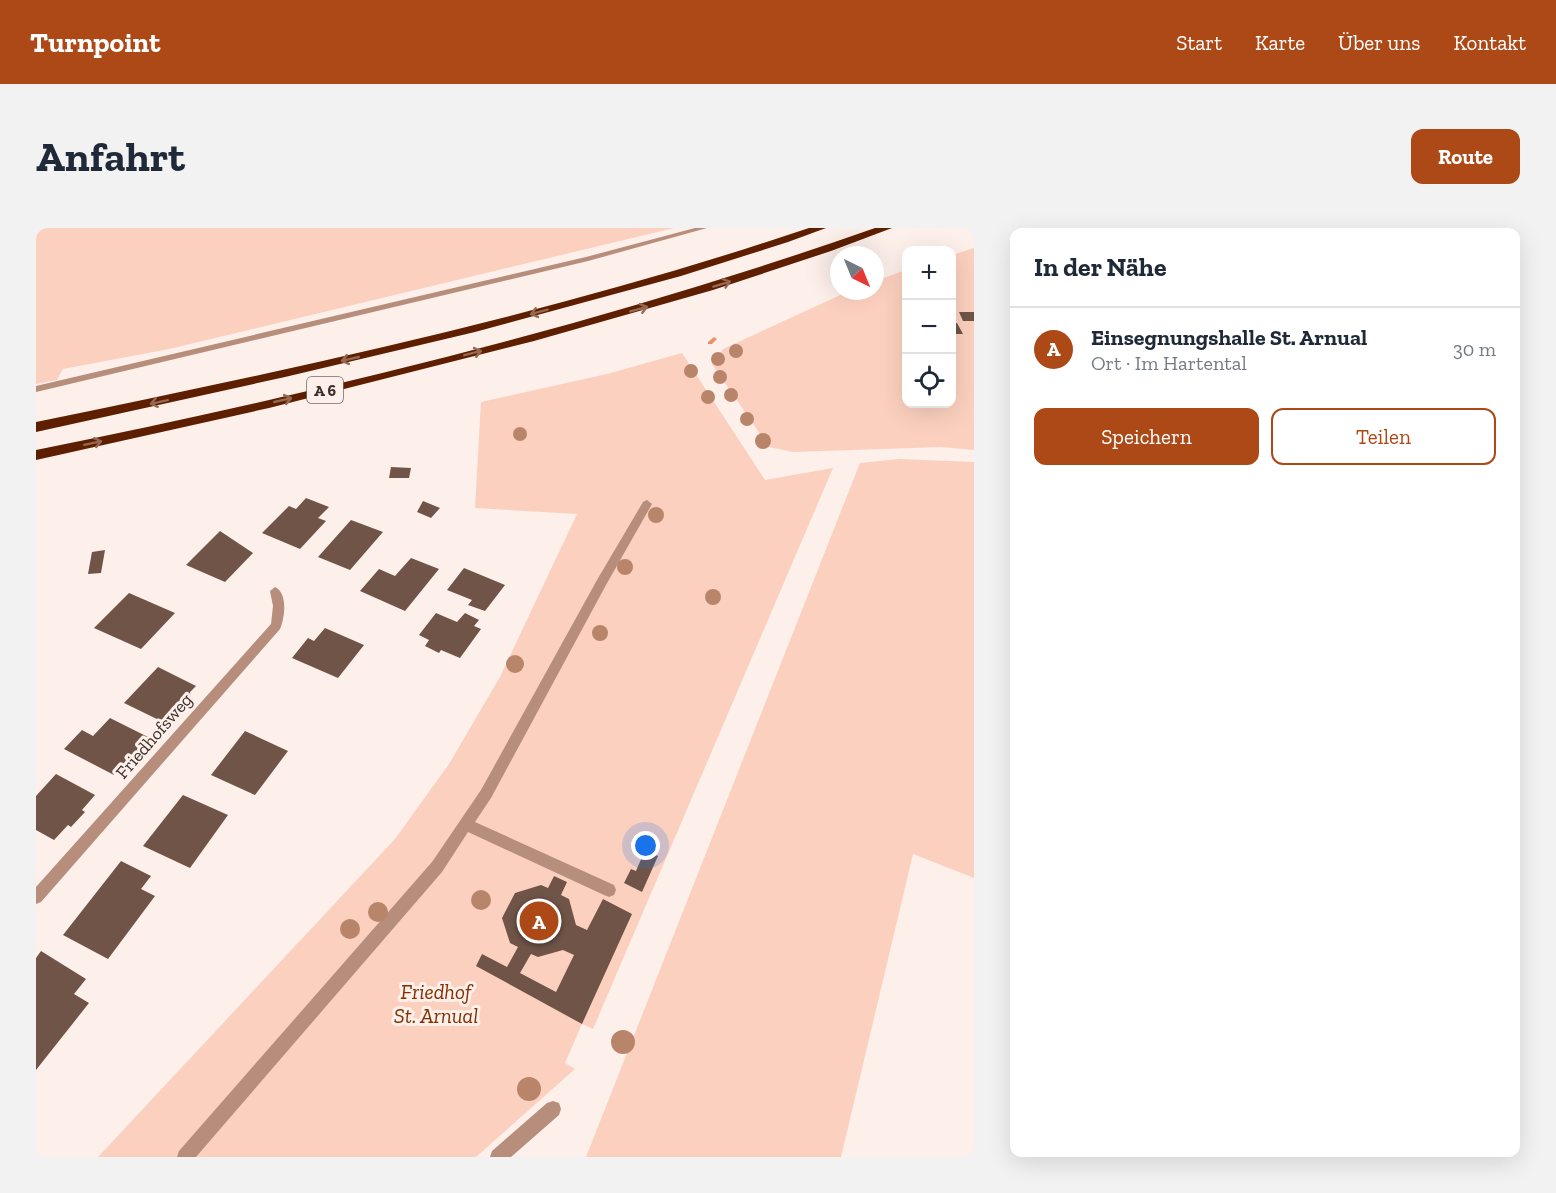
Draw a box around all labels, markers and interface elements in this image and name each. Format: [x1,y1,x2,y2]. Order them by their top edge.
text: Turnpoint [30,26,160,59]
text: Start [1176,30,1222,55]
text: Karte [1255,30,1305,55]
text: Über uns [1338,30,1420,55]
text: Kontakt [1453,30,1526,55]
button: Route [1411,129,1520,184]
text: Anfahrt [36,131,185,182]
north arrow [830,246,884,300]
map controls [902,246,956,408]
button: + [902,246,956,300]
text: In der Nähe [1034,251,1166,283]
one-way arrow [712,278,731,289]
button: − [902,300,956,354]
one-way arrow [629,303,648,314]
one-way arrow [530,306,549,318]
text: Einsegnungshalle St. Arnual [1091,324,1367,351]
text: A [1047,337,1060,361]
text: 30 m [1453,337,1496,361]
one-way arrow [463,347,482,359]
text: Ort · Im Hartental [1091,351,1247,375]
one-way arrow [340,354,360,365]
button: locate [902,354,956,408]
road number: A 6 [307,377,343,403]
one-way arrow [274,393,293,405]
one-way arrow [150,396,169,408]
button: Speichern [1034,408,1259,465]
button: Teilen [1271,408,1496,465]
one-way arrow [83,437,103,448]
street label: Friedhofsweg [111,689,197,783]
your location [631,831,660,860]
pin: A [520,898,558,944]
park label: Friedhof St. Arnual [394,979,478,1028]

